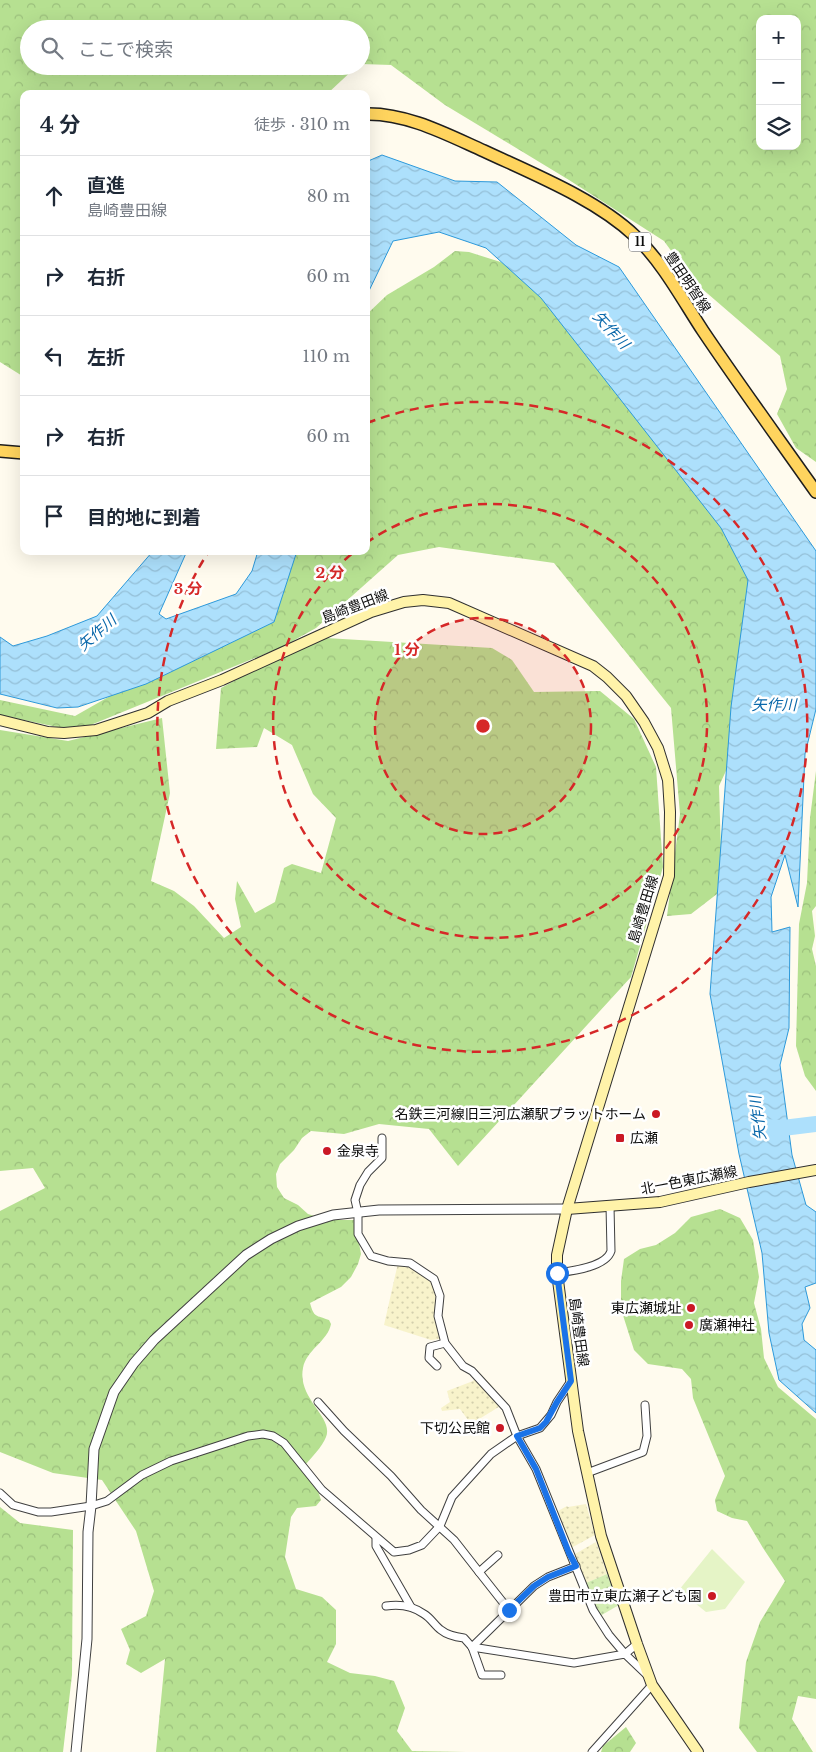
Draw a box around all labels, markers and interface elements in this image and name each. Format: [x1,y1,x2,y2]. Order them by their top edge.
map controls [756,15,801,150]
button: + [756,15,801,60]
search box [20,20,370,75]
icon: search [38,34,66,62]
text: ここで検索 [78,38,173,61]
button: − [756,60,801,105]
button: layers [756,105,801,150]
text: 4 分 [40,112,81,138]
text: 徒歩 · 310 m [254,114,350,134]
text: 直進 [87,174,125,197]
icon: ahead [40,182,68,210]
text: 80 m [307,186,350,206]
text: 島崎豊田線 [87,200,167,220]
road number: 11 [629,232,651,252]
street label: 豊田明智線 [661,248,715,316]
icon: right [40,262,68,290]
text: 右折 [87,266,125,289]
text: 60 m [307,266,350,286]
water label: 矢作川 [589,307,635,354]
icon: left [40,342,68,370]
text: 左折 [87,346,125,369]
text: 110 m [303,346,350,366]
icon: right [40,422,68,450]
text: 右折 [87,426,125,449]
text: 60 m [307,426,350,446]
icon: arrive [40,502,68,530]
text: 目的地に到着 [87,506,201,529]
text: 2 分 [316,563,344,582]
text: 3 分 [174,579,202,598]
street label: 島崎豊田線 [319,585,391,627]
water label: 矢作川 [73,609,121,655]
text: 1 分 [394,640,420,659]
water label: 矢作川 [751,695,798,714]
centre of rings [474,717,492,735]
street label: 島崎豊田線 [624,873,662,945]
water label: 矢作川 [745,1093,770,1142]
place label: 名鉄三河線旧三河広瀬駅プラットホーム [394,1105,646,1123]
marker: 名鉄三河線旧三河広瀬駅プラットホーム [650,1108,662,1120]
place label: 広瀬 [630,1129,658,1147]
marker: 広瀬 [614,1132,626,1144]
place label: 金泉寺 [337,1142,379,1160]
marker: 金泉寺 [321,1145,333,1157]
street label: 北一色東広瀬線 [639,1162,739,1198]
route start [546,1262,569,1285]
street label: 島崎豊田線 [565,1296,593,1368]
place label: 東広瀬城址 [611,1299,681,1317]
marker: 東広瀬城址 [685,1302,697,1314]
place label: 廣瀬神社 [699,1316,755,1334]
marker: 廣瀬神社 [683,1319,695,1331]
place label: 下切公民館 [420,1419,490,1437]
marker: 下切公民館 [494,1422,506,1434]
place label: 豊田市立東広瀬子ども園 [548,1587,702,1605]
marker: 豊田市立東広瀬子ども園 [706,1590,718,1602]
route end [498,1599,521,1622]

